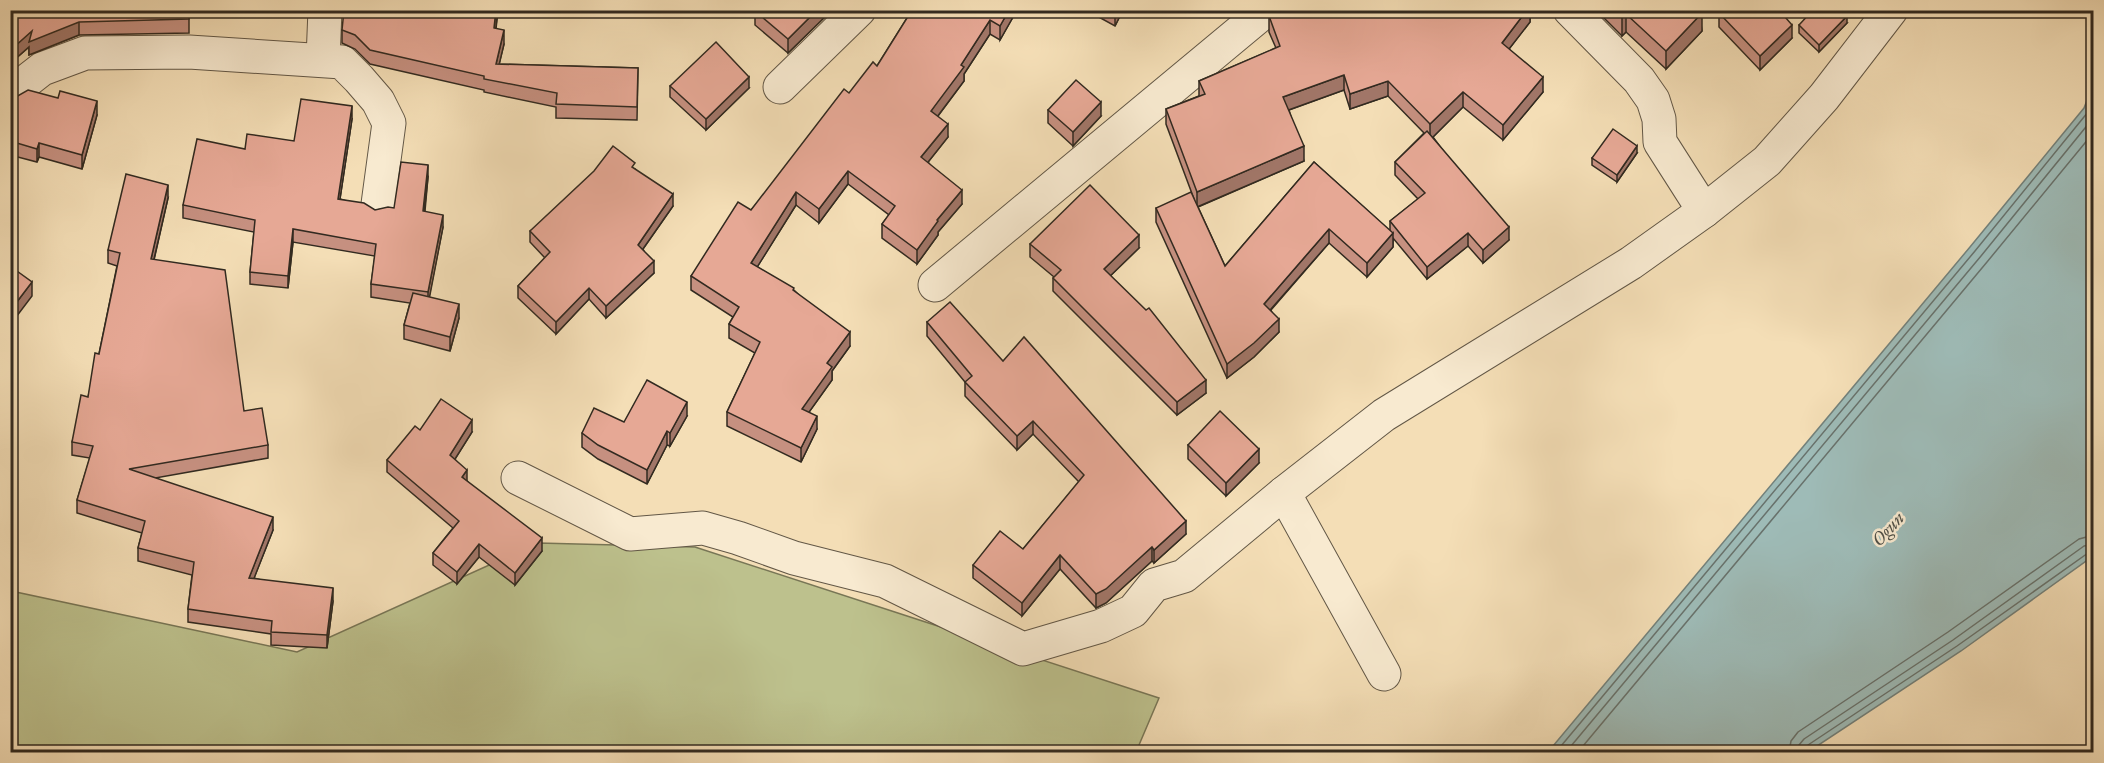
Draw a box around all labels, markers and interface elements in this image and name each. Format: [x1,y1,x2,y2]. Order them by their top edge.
water label: Ogun [1867,507,1909,550]

